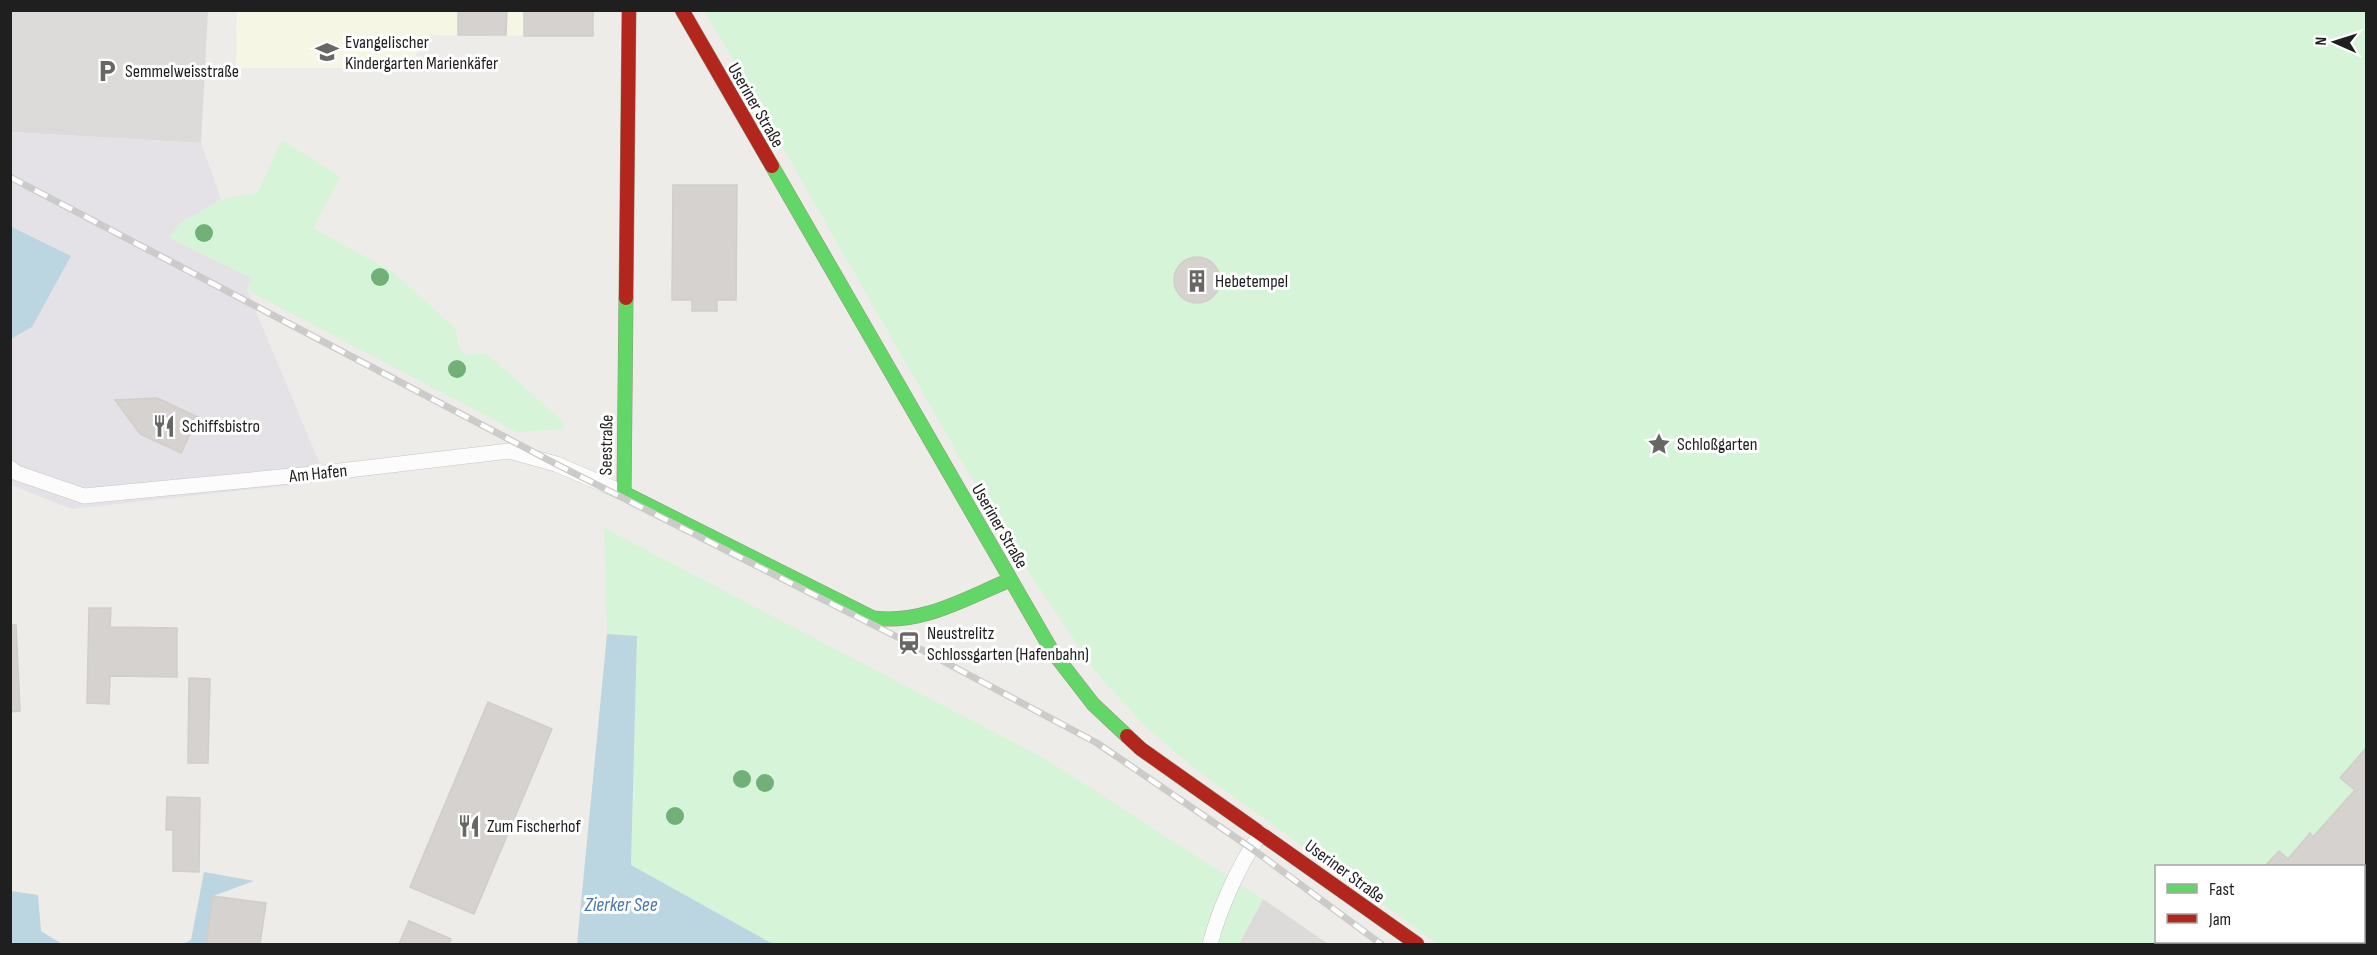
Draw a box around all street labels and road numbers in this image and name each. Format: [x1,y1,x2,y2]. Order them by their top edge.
street label: Useriner Straße [723,59,788,151]
street label: Seestraße [595,414,618,476]
street label: Am Hafen [287,460,348,487]
street label: Useriner Straße [967,480,1032,572]
street label: Useriner Straße [1301,835,1389,907]

